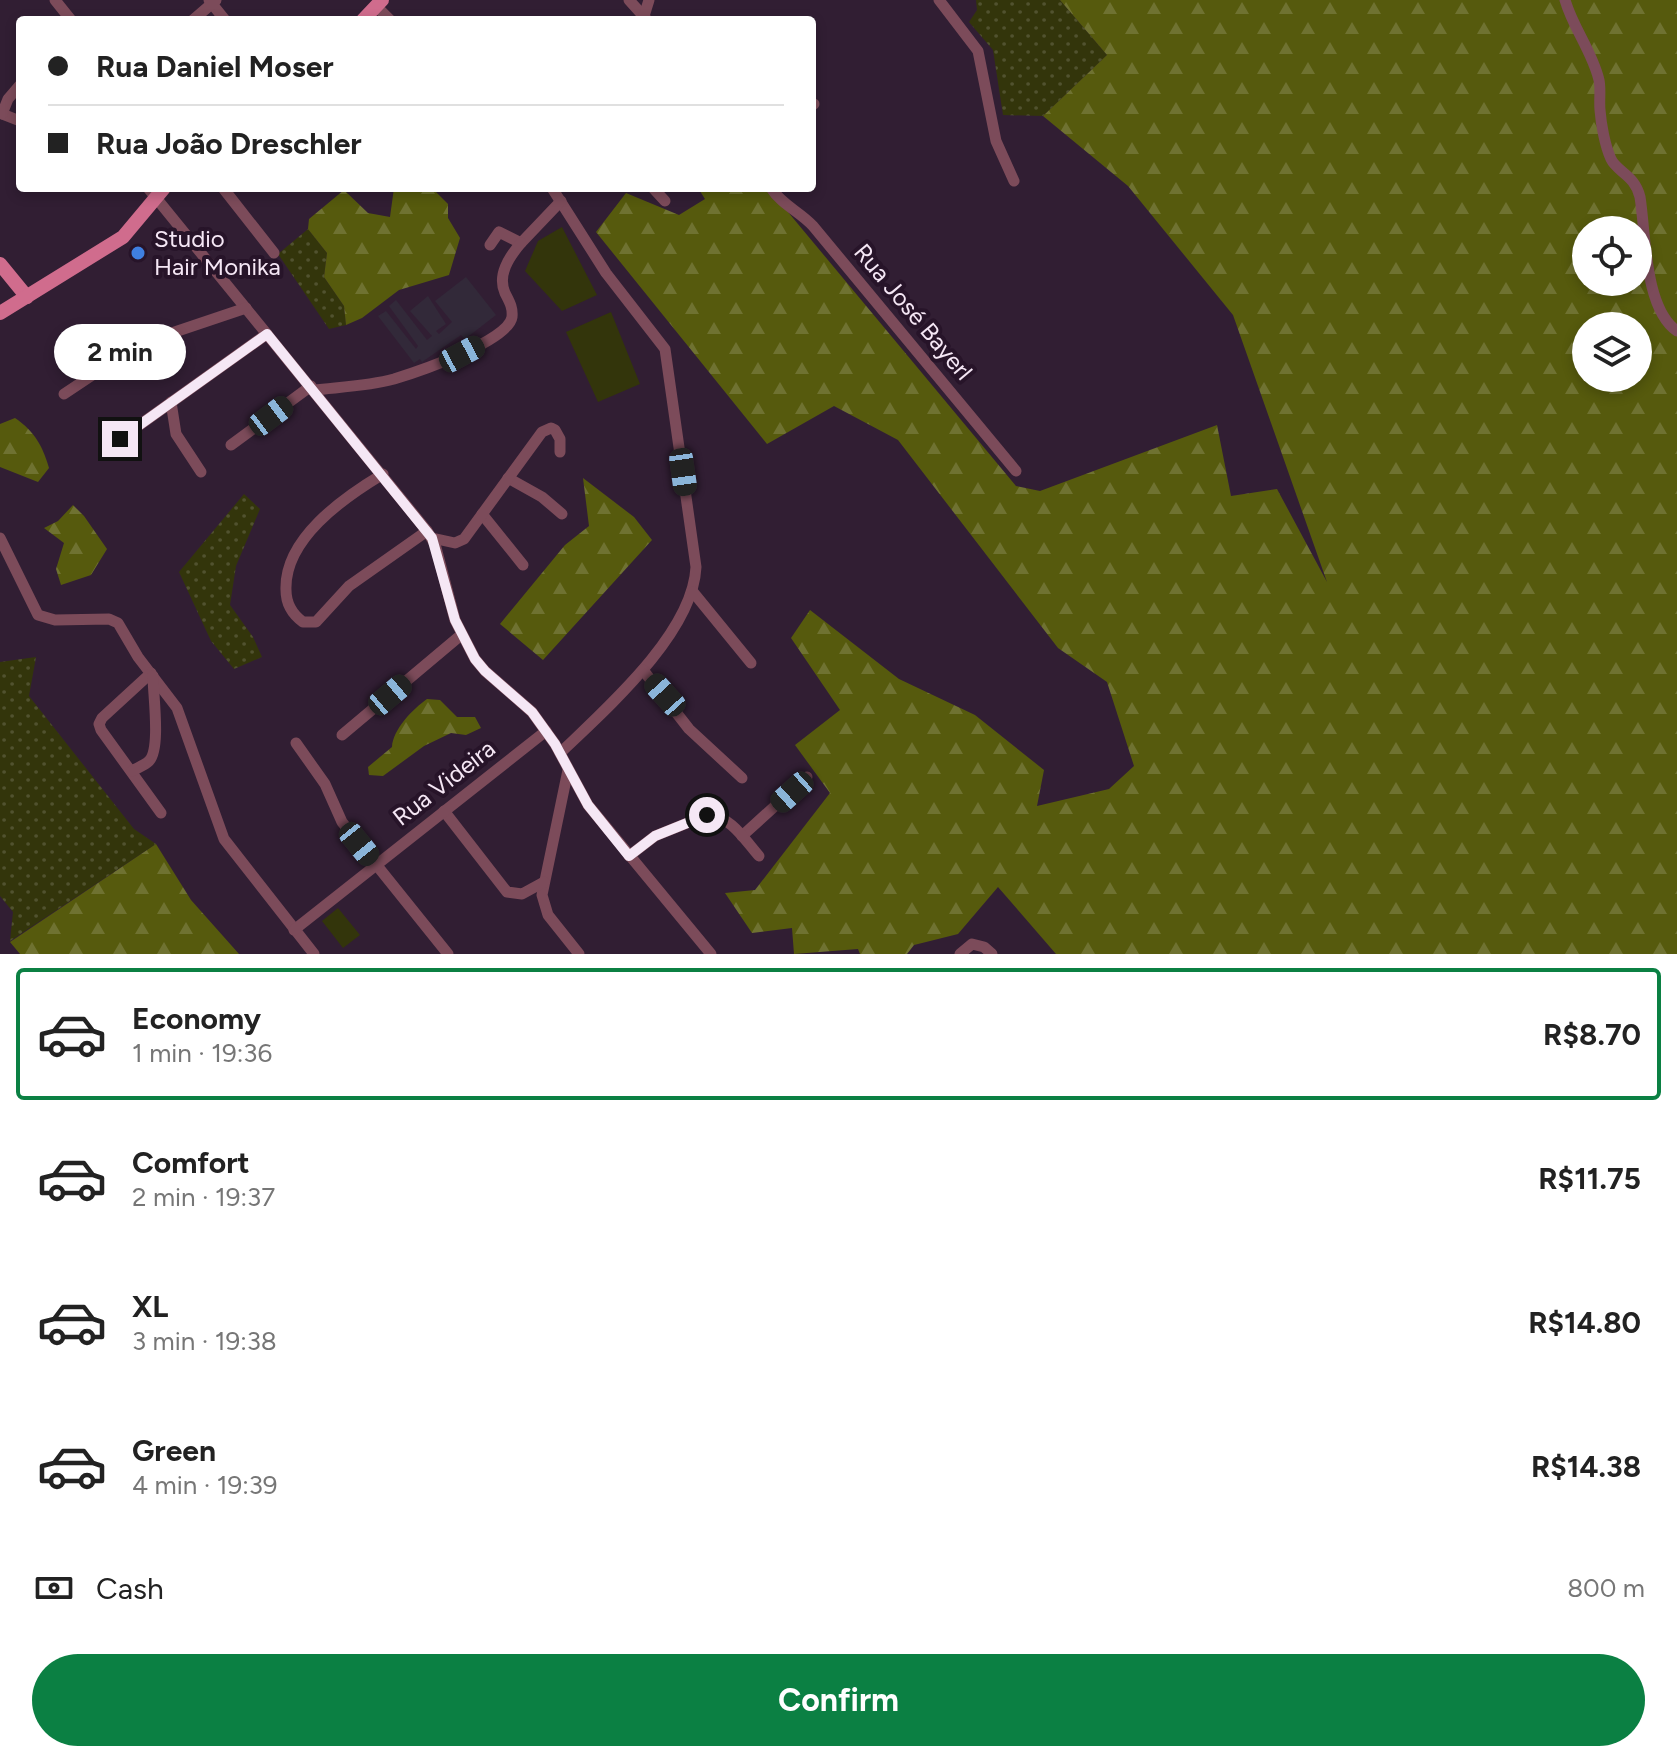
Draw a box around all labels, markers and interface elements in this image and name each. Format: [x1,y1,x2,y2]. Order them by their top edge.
text: Rua Daniel Moser [96,48,334,85]
text: Rua João Dreschler [96,125,362,162]
map controls [1572,216,1652,392]
button: locate [1572,216,1652,296]
place label: Studio Hair Monika [154,224,281,281]
street label: Rua José Bayerl [848,238,979,386]
marker: Studio Hair Monika [129,244,147,262]
button: layers [1572,312,1652,392]
callout: 2 min [54,323,186,379]
car [435,332,489,376]
text: 2 min [87,336,153,368]
car [245,392,297,440]
route end [102,421,138,457]
car [668,447,698,497]
car [640,669,690,721]
car [364,670,416,720]
street label: Rua Videira [387,734,501,832]
car [766,767,818,817]
route start [689,797,725,833]
car [335,818,383,870]
icon: car [36,998,108,1070]
text: Economy [132,1000,261,1037]
text: R$8.70 [1543,1016,1641,1053]
text: 1 min · 19:36 [132,1037,272,1069]
icon: car [36,1142,108,1214]
text: Comfort [132,1144,250,1181]
text: R$11.75 [1538,1160,1641,1197]
text: 2 min · 19:37 [132,1181,275,1213]
icon: car [36,1286,108,1358]
text: XL [132,1288,168,1325]
text: R$14.80 [1528,1304,1641,1341]
text: 3 min · 19:38 [132,1325,277,1357]
icon: car [36,1430,108,1502]
text: Green [132,1432,216,1469]
text: R$14.38 [1531,1448,1641,1485]
text: 4 min · 19:39 [132,1469,278,1501]
icon: cash [32,1566,76,1610]
text: Cash [96,1570,164,1607]
text: 800 m [1567,1572,1645,1604]
button: Confirm [32,1654,1645,1746]

